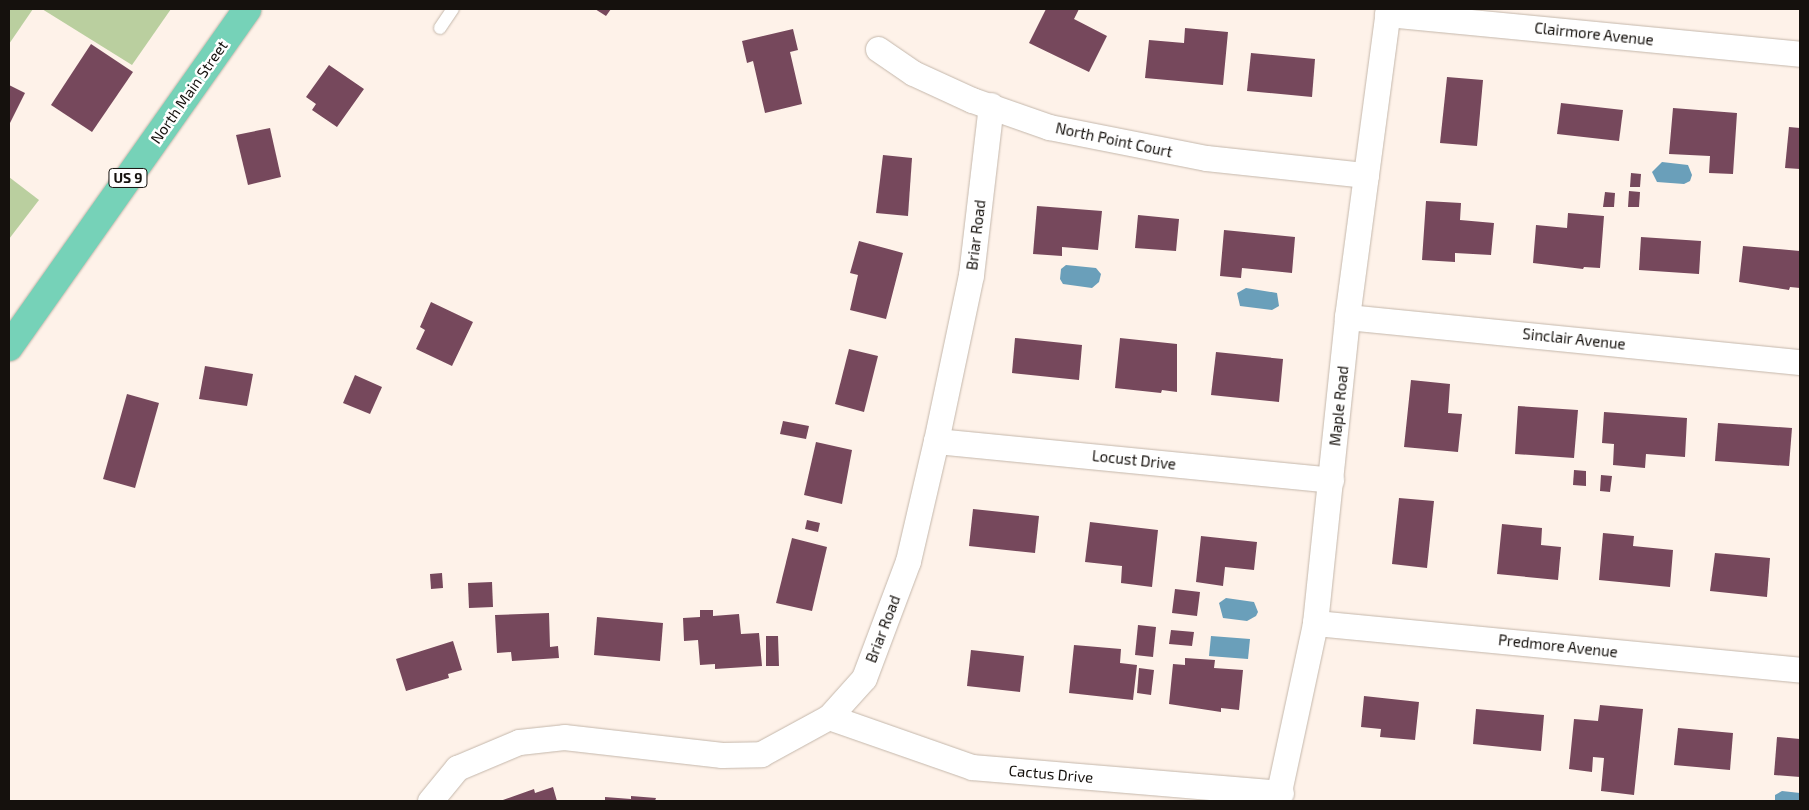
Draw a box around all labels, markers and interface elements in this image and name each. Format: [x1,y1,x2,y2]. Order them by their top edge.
street label: Clairmore Avenue [1533,19,1655,49]
street label: North Main Street [147,37,231,147]
street label: North Point Court [1054,119,1174,161]
road number: US 9 [108,167,148,190]
street label: Briar Road [963,199,989,271]
street label: Sinclair Avenue [1521,325,1627,353]
street label: Maple Road [1326,365,1352,447]
street label: Locust Drive [1091,447,1177,473]
street label: Briar Road [862,593,904,665]
street label: Predmore Avenue [1497,631,1619,661]
street label: Cactus Drive [1008,761,1094,787]

